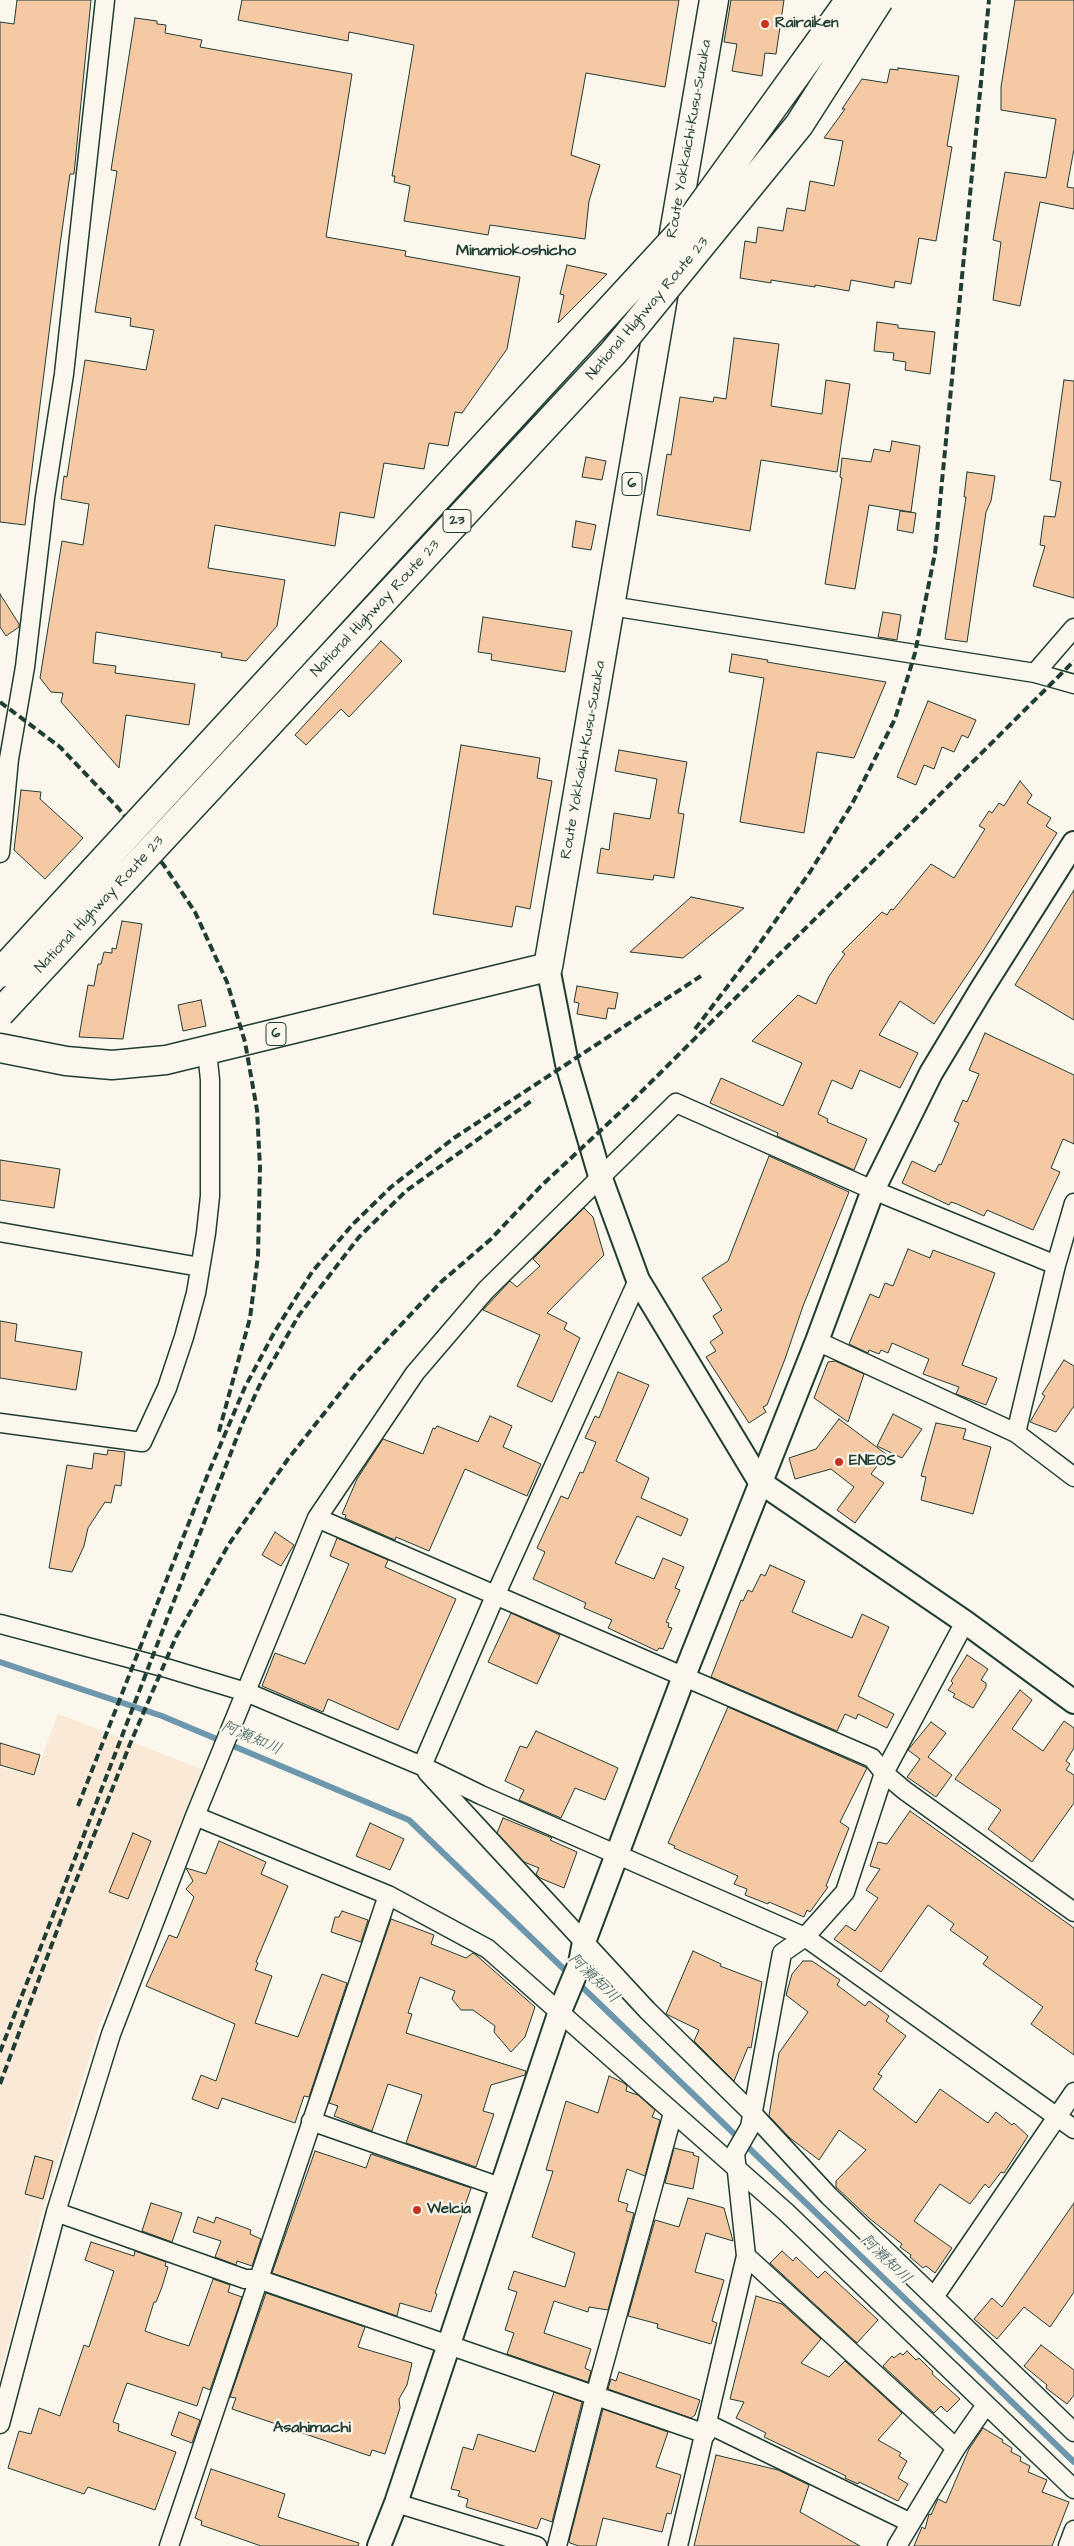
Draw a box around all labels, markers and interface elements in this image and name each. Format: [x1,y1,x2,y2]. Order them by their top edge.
place label: Rairaiken [775,15,839,33]
marker: Rairaiken [759,18,771,30]
street label: Route Yokkaichi-Kusu-Suzuka [664,38,716,240]
street label: National Highway Route 23 [583,234,713,384]
district label: Minamiokoshicho [456,242,576,262]
road number: 6 [622,472,642,496]
road number: 23 [443,510,471,532]
street label: National Highway Route 23 [308,537,444,681]
street label: Route Yokkaichi-Kusu-Suzuka [558,659,610,861]
street label: National Highway Route 23 [32,833,168,977]
road number: 6 [266,1022,286,1046]
place label: ENEOS [849,1453,896,1471]
marker: ENEOS [833,1456,845,1468]
water label: 阿瀬知川 [218,1718,284,1760]
water label: 阿瀬知川 [563,1950,623,2008]
place label: Welcia [427,2201,471,2219]
marker: Welcia [411,2204,423,2216]
water label: 阿瀬知川 [855,2231,915,2289]
district label: Asahimachi [273,2419,351,2439]

